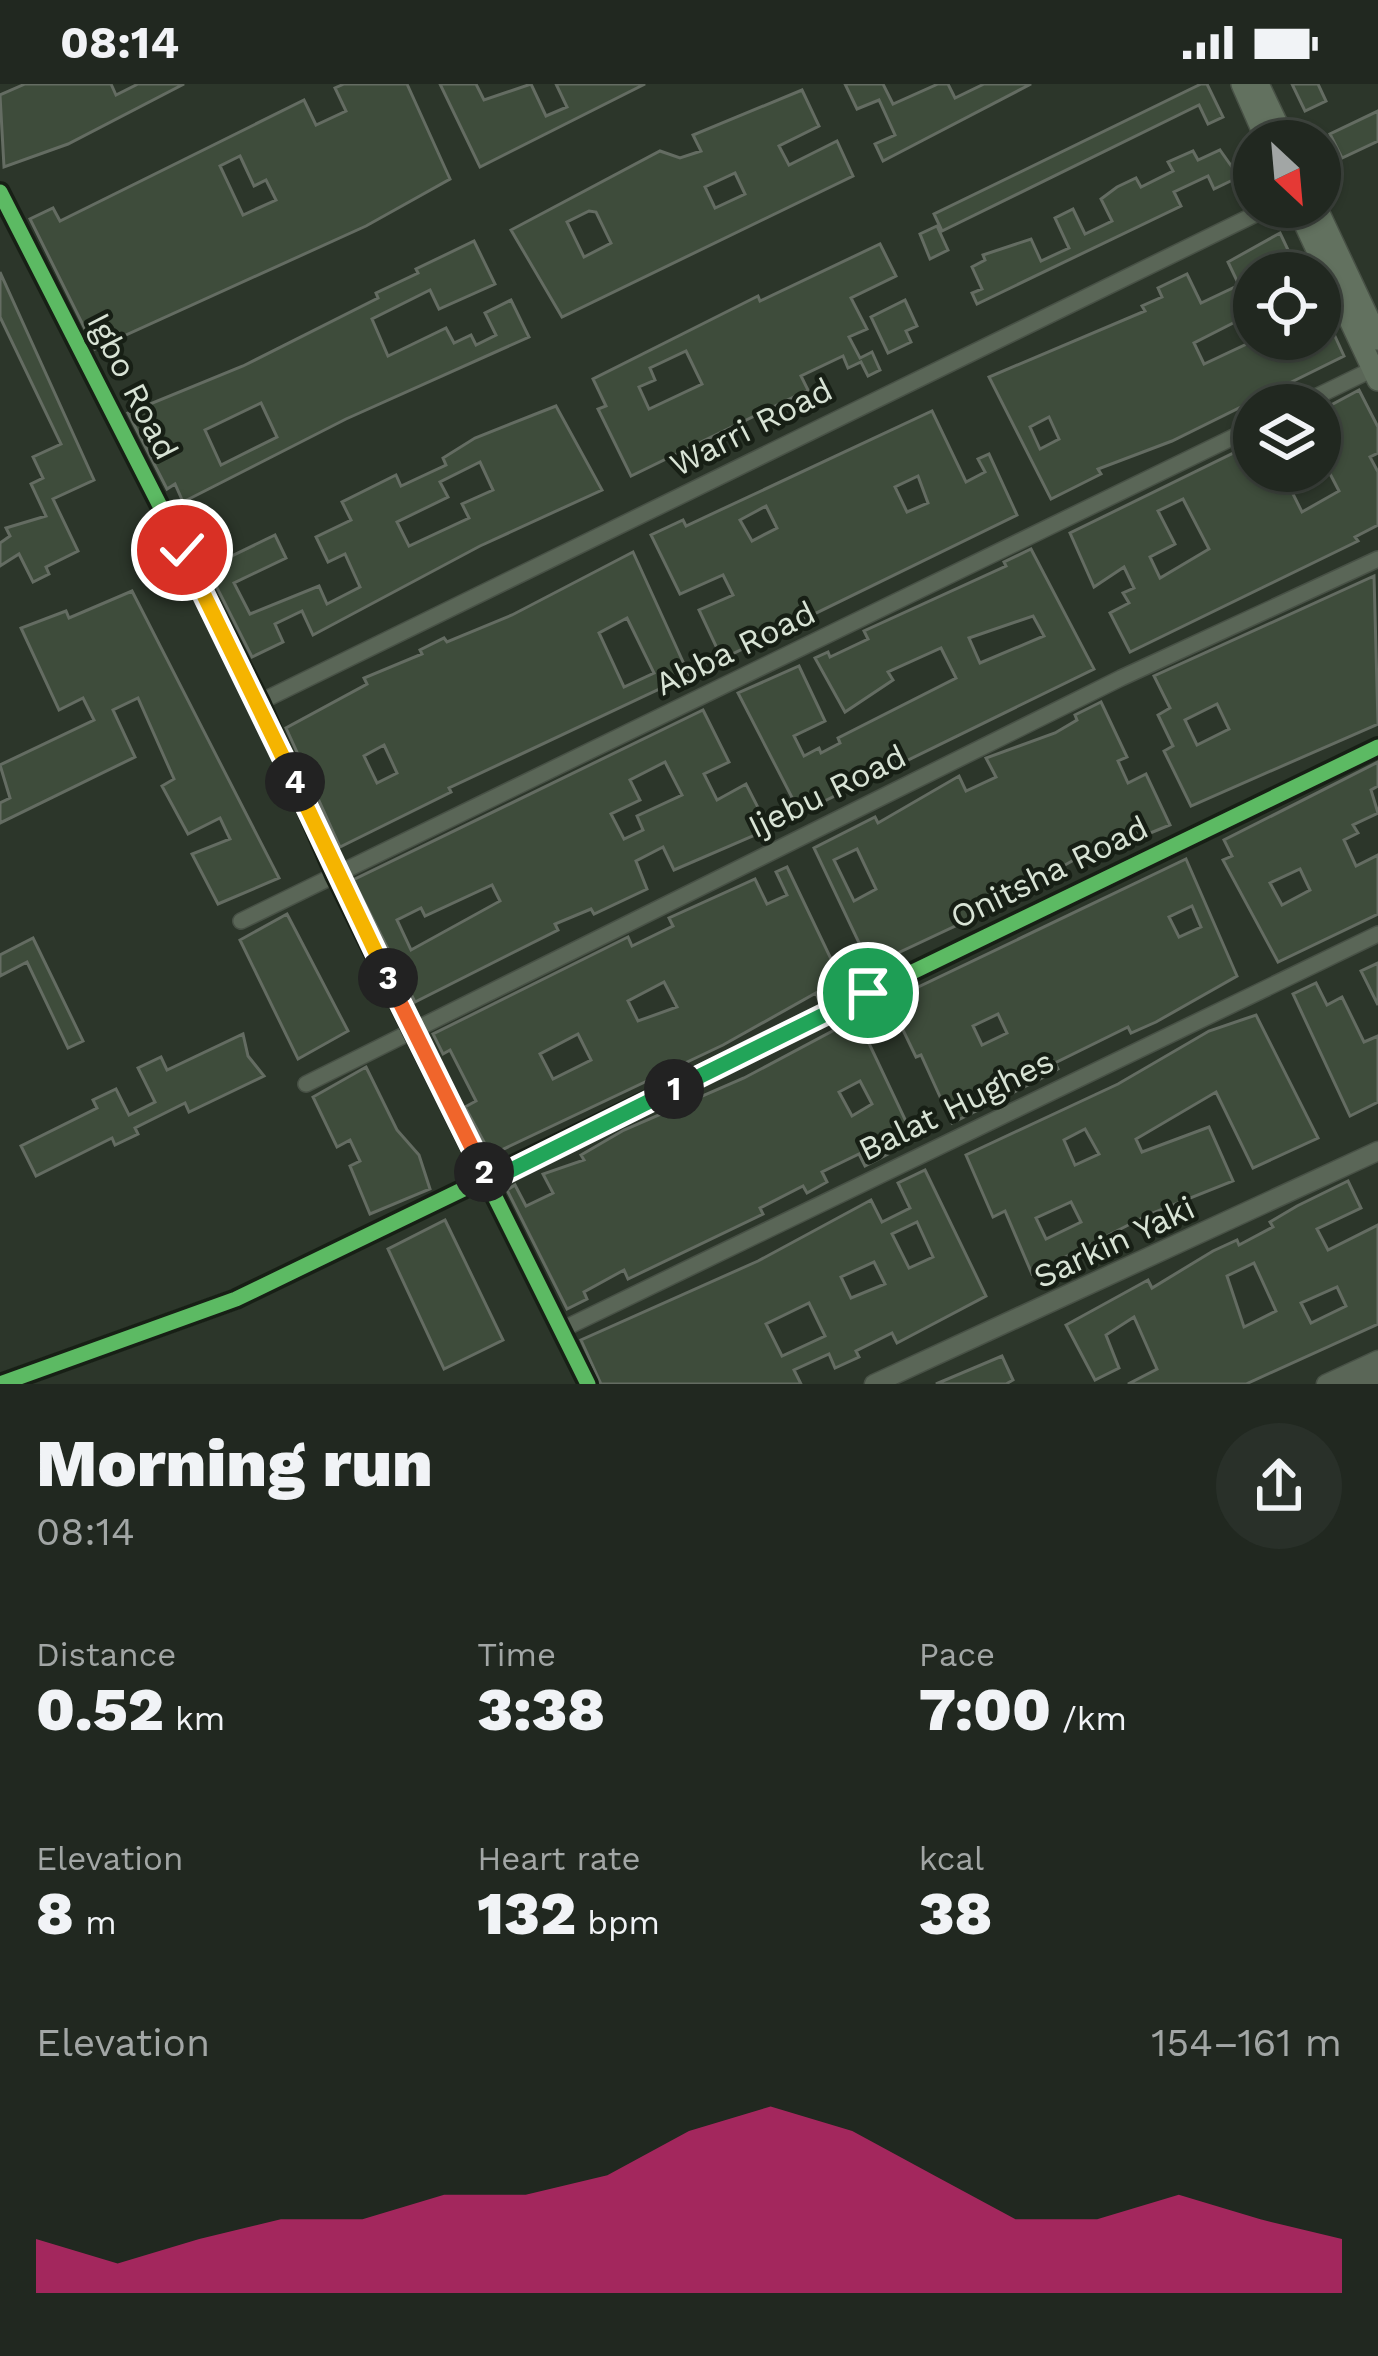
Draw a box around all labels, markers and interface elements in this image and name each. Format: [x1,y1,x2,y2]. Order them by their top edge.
text: 08:14 [60,16,179,69]
north arrow [1233,120,1341,228]
map controls [1233,120,1341,492]
button: locate [1233,252,1341,360]
street label: Igbo Road [79,306,187,466]
street label: Warri Road [663,370,839,484]
button: layers [1233,384,1341,492]
pin [131,499,233,601]
icon: check [149,517,215,583]
street label: Abba Road [649,593,821,703]
street label: Ijebu Road [742,736,912,846]
pin: 4 [265,752,325,812]
text: 4 [284,762,306,801]
street label: Onitsha Road [944,807,1154,937]
pin [817,942,919,1044]
pin: 3 [358,948,418,1008]
text: 3 [378,958,398,997]
icon: arrive [835,960,901,1026]
street label: Balat Hughes [852,1041,1060,1169]
pin: 1 [644,1059,704,1119]
text: 1 [667,1069,681,1108]
pin: 2 [454,1142,514,1202]
text: 2 [474,1152,494,1191]
street label: Sarkin Yaki [1027,1188,1201,1296]
button: share [1216,1423,1342,1549]
text: Morning run [36,1425,433,1502]
text: 08:14 [36,1509,135,1554]
text: Distance [36,1635,176,1674]
text: Time [477,1635,556,1674]
text: Pace [919,1635,995,1674]
text: 0.52 [36,1674,164,1745]
text: 3:38 [477,1674,605,1745]
text: 7:00 [919,1674,1051,1745]
text: km [164,1699,225,1738]
text: /km [1051,1699,1127,1738]
text: Elevation [36,1839,183,1878]
text: Heart rate [477,1839,640,1878]
text: kcal [919,1839,984,1878]
text: 8 [36,1878,74,1949]
text: 132 [477,1878,576,1949]
text: 38 [919,1878,992,1949]
text: m [74,1903,117,1942]
text: bpm [576,1903,660,1942]
text: Elevation [36,2020,210,2065]
text: 154–161 m [1151,2020,1342,2065]

